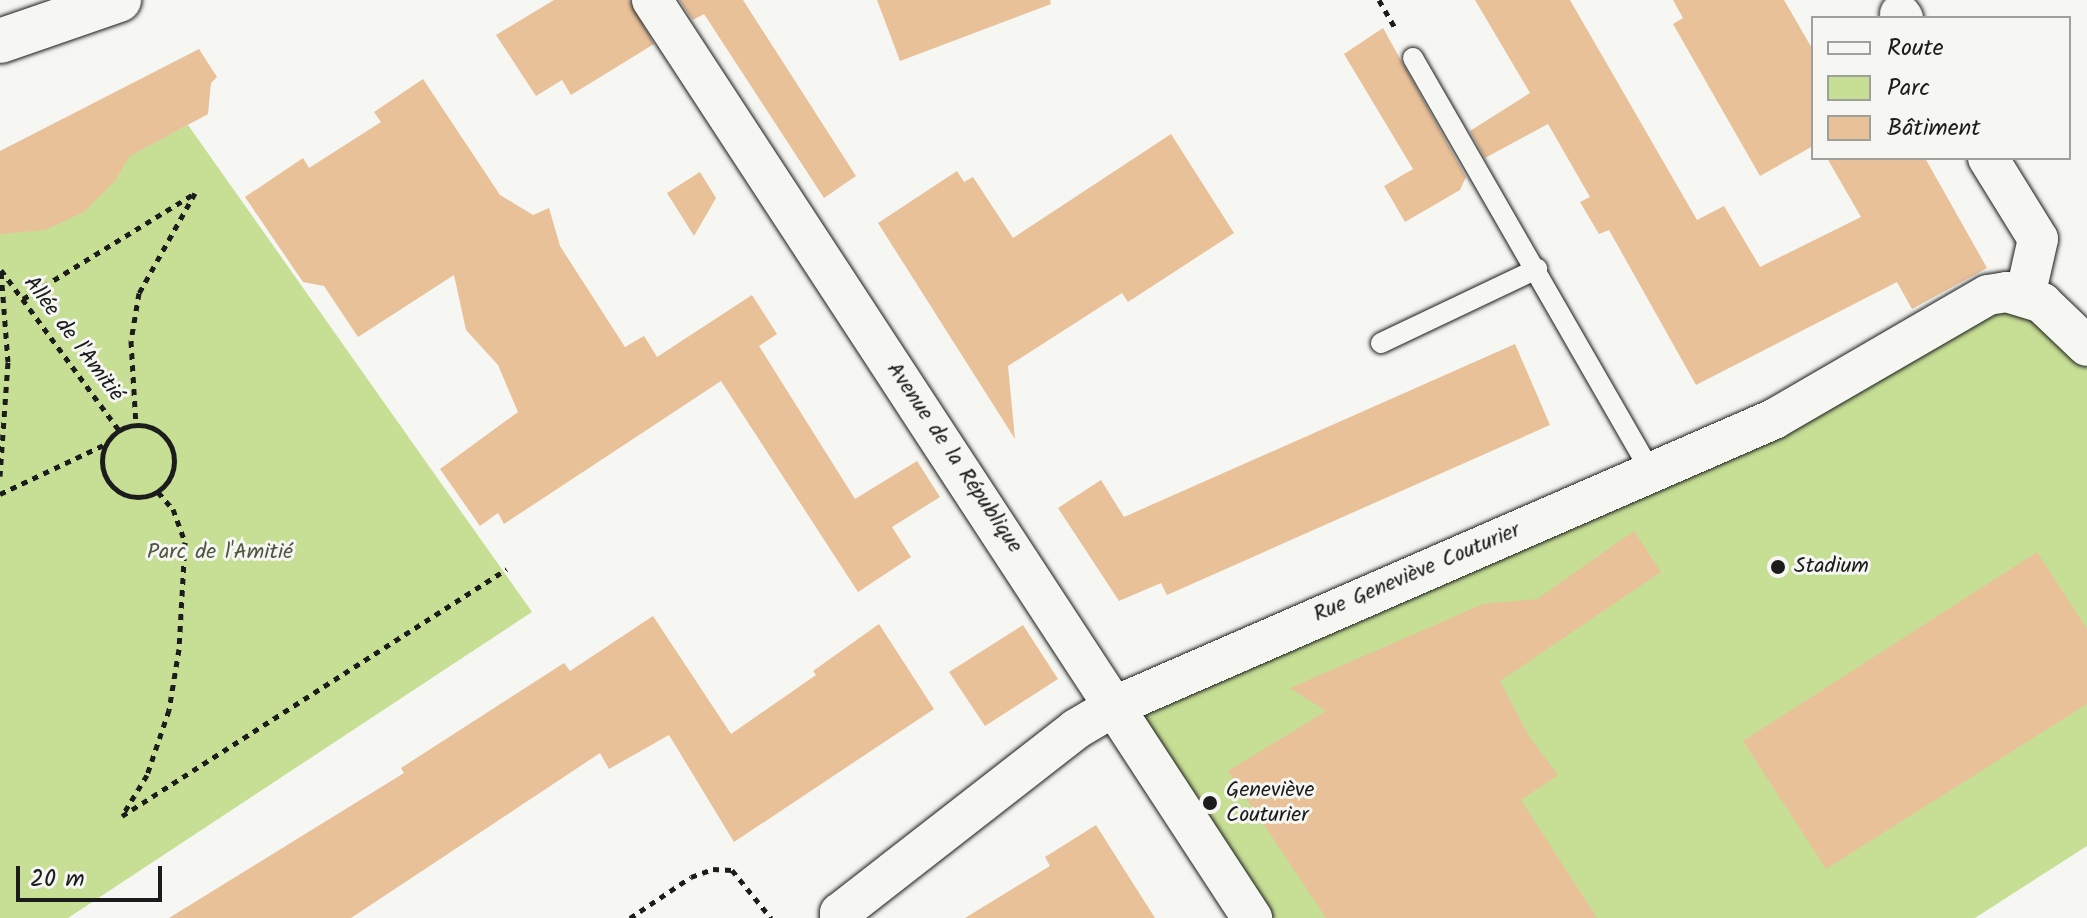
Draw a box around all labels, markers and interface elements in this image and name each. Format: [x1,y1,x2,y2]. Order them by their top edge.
legend [1811,16,2071,160]
text: Route [1887,29,1944,68]
text: Parc [1887,69,1930,108]
text: Bâtiment [1887,109,1981,148]
street label: Allée de l'Amitié [17,271,129,407]
street label: Avenue de la République [880,358,1028,558]
street label: Rue Geneviève Couturier [1310,518,1524,628]
park label: Parc de l'Amitié [147,540,293,566]
place label: Stadium [1794,554,1869,580]
marker: Stadium [1769,558,1787,576]
place label: Geneviève Couturier [1226,777,1314,828]
marker: Geneviève Couturier [1201,794,1219,812]
scale bar [20,850,166,900]
text: 20 m [30,860,85,899]

